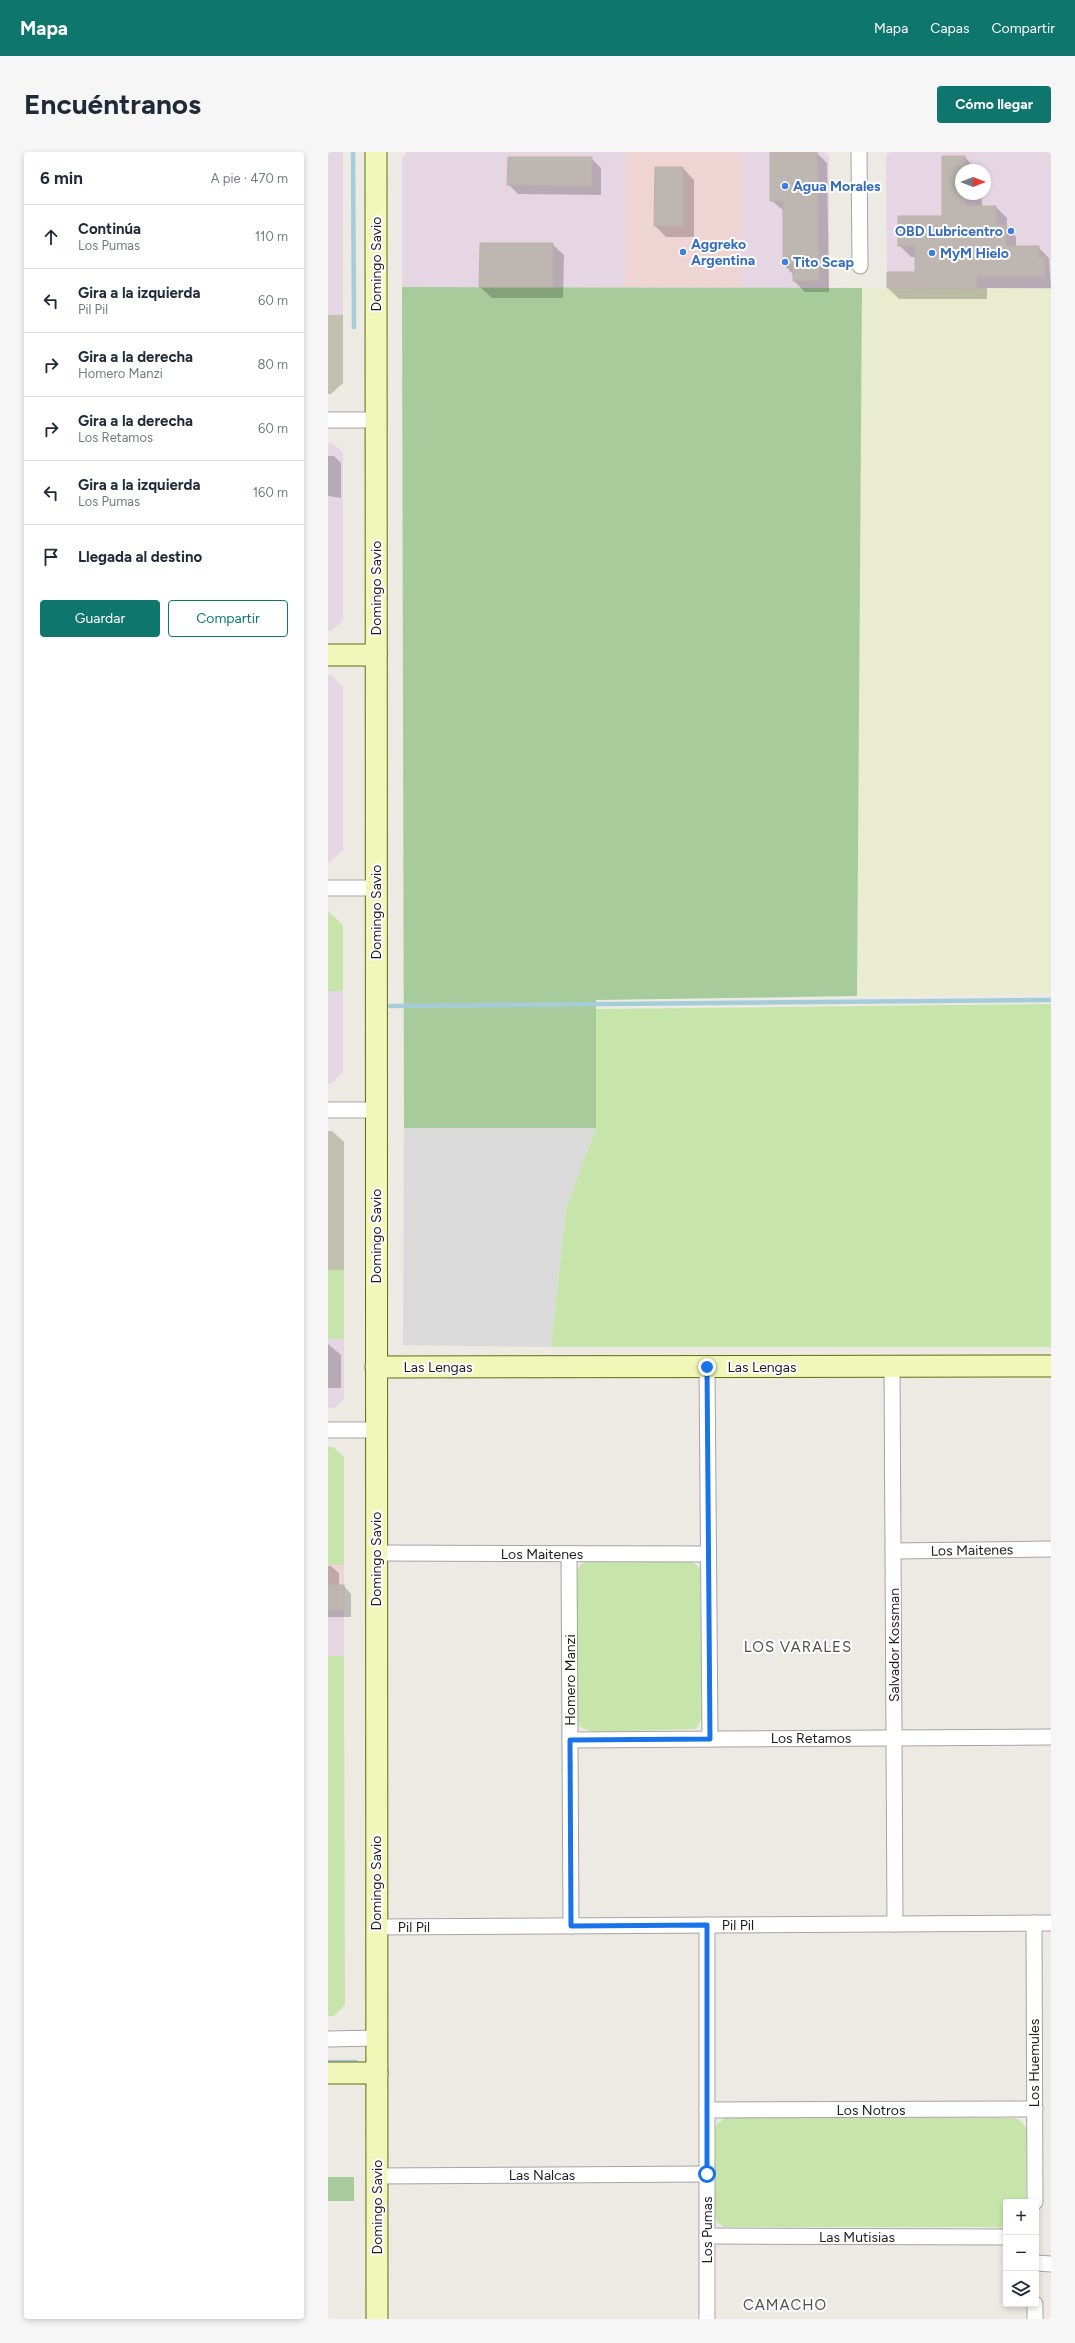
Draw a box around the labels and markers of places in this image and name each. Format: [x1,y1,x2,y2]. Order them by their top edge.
place label: Agua Morales [793,178,881,195]
marker: Agua Morales [780,181,790,191]
place label: OBD Lubricentro [895,223,1003,240]
marker: OBD Lubricentro [1006,226,1016,236]
place label: Aggreko Argentina [691,236,755,269]
place label: MyM Hielo [940,245,1009,262]
marker: Aggreko Argentina [678,247,688,257]
marker: MyM Hielo [927,248,937,258]
place label: Tito Scap [793,254,854,271]
marker: Tito Scap [780,257,790,267]

